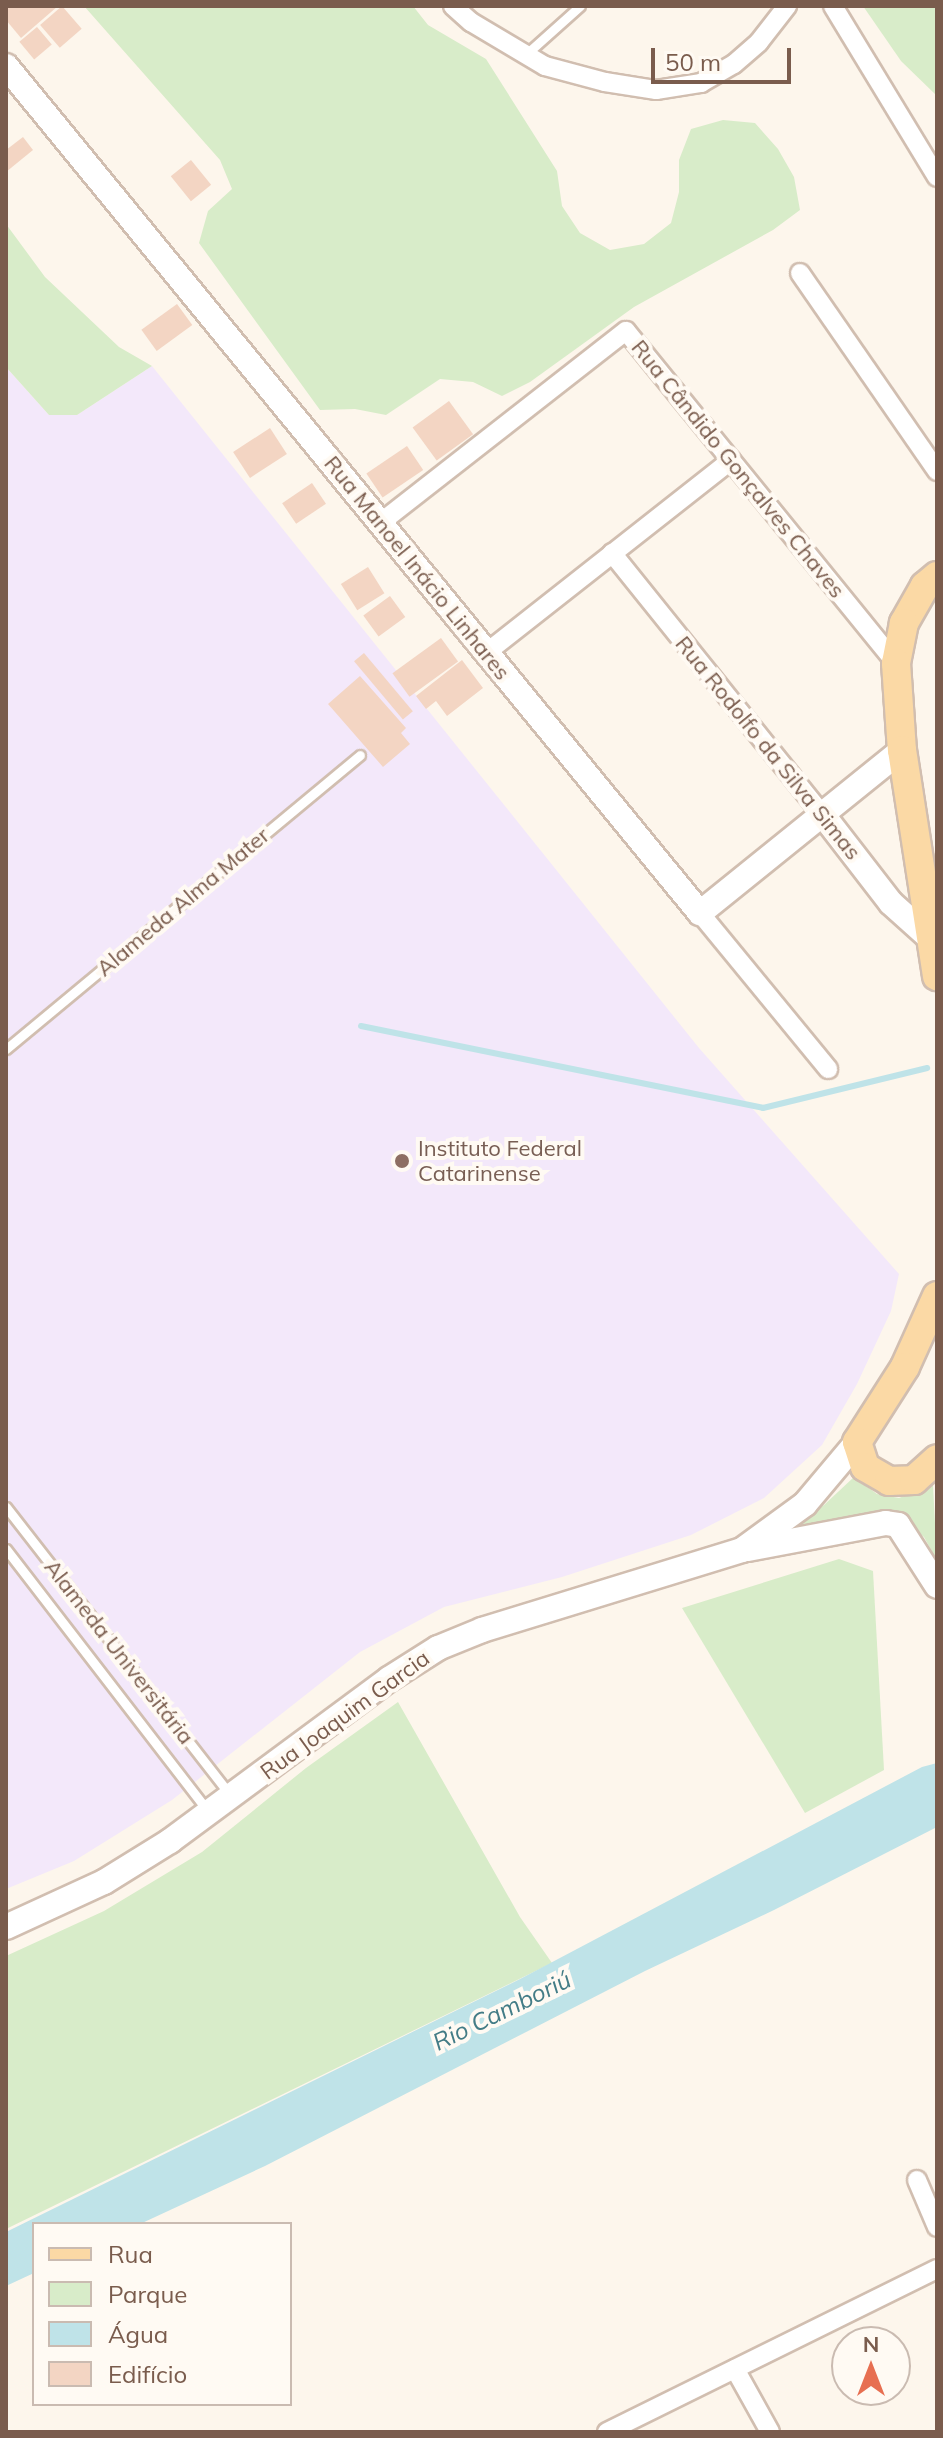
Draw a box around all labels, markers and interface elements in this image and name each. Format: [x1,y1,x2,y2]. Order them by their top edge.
scale bar [655,32,795,82]
text: 50 m [665,47,721,77]
street label: Rua Cândido Gonçalves Chaves [626,335,850,603]
street label: Rua Manoel Inácio Linhares [318,451,516,685]
street label: Rua Rodolfo da Silva Simas [670,631,866,865]
street label: Alameda Alma Mater [91,822,275,982]
place label: Instituto Federal Catarinense [418,1135,582,1186]
marker: Instituto Federal Catarinense [393,1152,411,1170]
street label: Alameda Universitária [39,1554,199,1750]
street label: Rua Joaquim Garcia [255,1645,435,1785]
water label: Rio Camboriú [428,1965,576,2057]
legend [32,2222,292,2406]
text: Rua [108,2239,153,2269]
text: Parque [108,2279,187,2309]
text: Água [108,2319,168,2349]
north arrow [831,2326,911,2406]
text: N [863,2330,879,2358]
text: Edifício [108,2359,187,2389]

